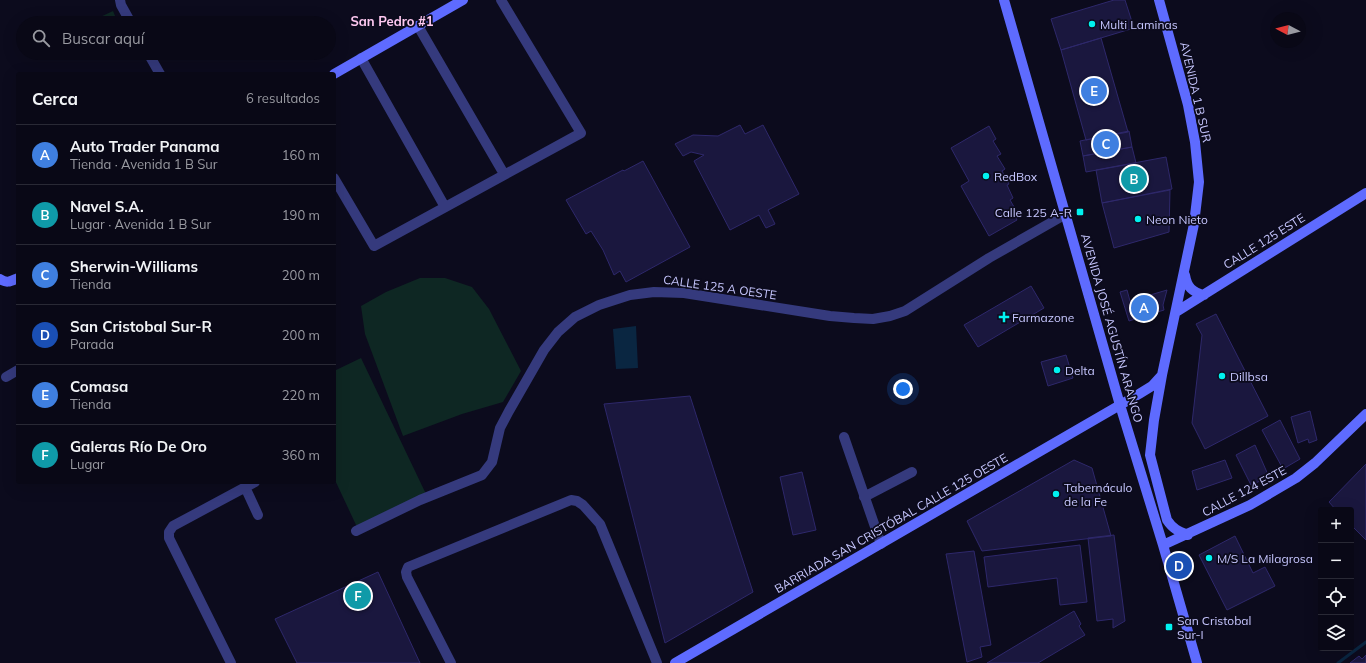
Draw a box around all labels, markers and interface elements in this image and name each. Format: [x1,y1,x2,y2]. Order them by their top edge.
north arrow [1270,12,1306,48]
district label: San Pedro #1 [350,13,434,29]
search box [16,16,336,60]
place label: Multi Laminas [1100,17,1178,32]
marker: Multi Laminas [1087,19,1097,29]
icon: search [30,27,52,49]
text: Buscar aquí [62,29,144,48]
street label: AVENIDA 1 B SUR [1177,40,1215,144]
pin: E [1081,76,1107,106]
text: Cerca [32,88,78,109]
text: 6 resultados [246,90,320,106]
pin: C [1093,129,1119,159]
text: Auto Trader Panama [70,137,220,156]
text: A [40,147,50,163]
text: 160 m [282,147,320,163]
text: Tienda · Avenida 1 B Sur [70,156,218,172]
pin: B [1121,164,1147,194]
place label: RedBox [994,169,1038,184]
marker: RedBox [981,171,991,181]
text: Navel S.A. [70,197,144,216]
place label: Calle 125 A-R [995,205,1072,220]
text: B [41,207,49,223]
text: 190 m [282,207,320,223]
marker: Calle 125 A-R [1075,207,1085,217]
street label: CALLE 125 ESTE [1220,210,1308,272]
place label: Neon Nieto [1146,212,1208,227]
marker: Neon Nieto [1133,214,1143,224]
text: Lugar · Avenida 1 B Sur [70,216,211,232]
street label: AVENIDA JOSÉ AGUSTÍN ARANGO [1078,232,1146,424]
text: Sherwin-Williams [70,257,198,276]
text: C [41,267,49,283]
text: 200 m [282,267,320,283]
street label: CALLE 125 A OESTE [662,272,778,302]
text: Tienda [70,276,111,292]
pin: A [1131,293,1157,323]
place label: Farmazone [1012,310,1074,325]
marker: Farmazone [999,312,1009,322]
text: San Cristobal Sur-R [70,317,212,336]
text: D [40,327,50,343]
text: 200 m [282,327,320,343]
text: Parada [70,336,114,352]
place label: Delta [1065,363,1095,378]
marker: Delta [1052,365,1062,375]
place label: Dillbsa [1230,369,1268,384]
marker: Dillbsa [1217,371,1227,381]
text: Comasa [70,377,128,396]
your location [893,379,913,399]
text: E [41,387,49,403]
text: 220 m [282,387,320,403]
text: Tienda [70,396,111,412]
text: Galeras Río De Oro [70,437,207,456]
text: F [41,447,49,463]
text: 360 m [282,447,320,463]
street label: BARRIADA SAN CRISTÓBAL CALLE 125 OESTE [772,450,1010,596]
text: Lugar [70,456,105,472]
street label: CALLE 124 ESTE [1199,462,1289,520]
place label: Tabernáculo de la Fe [1064,480,1133,509]
marker: Tabernáculo de la Fe [1051,489,1061,499]
map controls [1318,507,1354,651]
button: + [1318,507,1354,543]
button: − [1318,543,1354,579]
pin: D [1166,551,1192,581]
place label: M/S La Milagrosa [1217,551,1313,566]
marker: M/S La Milagrosa [1204,553,1214,563]
button: locate [1318,579,1354,615]
pin: F [345,581,371,611]
place label: San Cristobal Sur-I [1177,613,1251,642]
button: layers [1318,615,1354,651]
marker: San Cristobal Sur-I [1164,622,1174,632]

